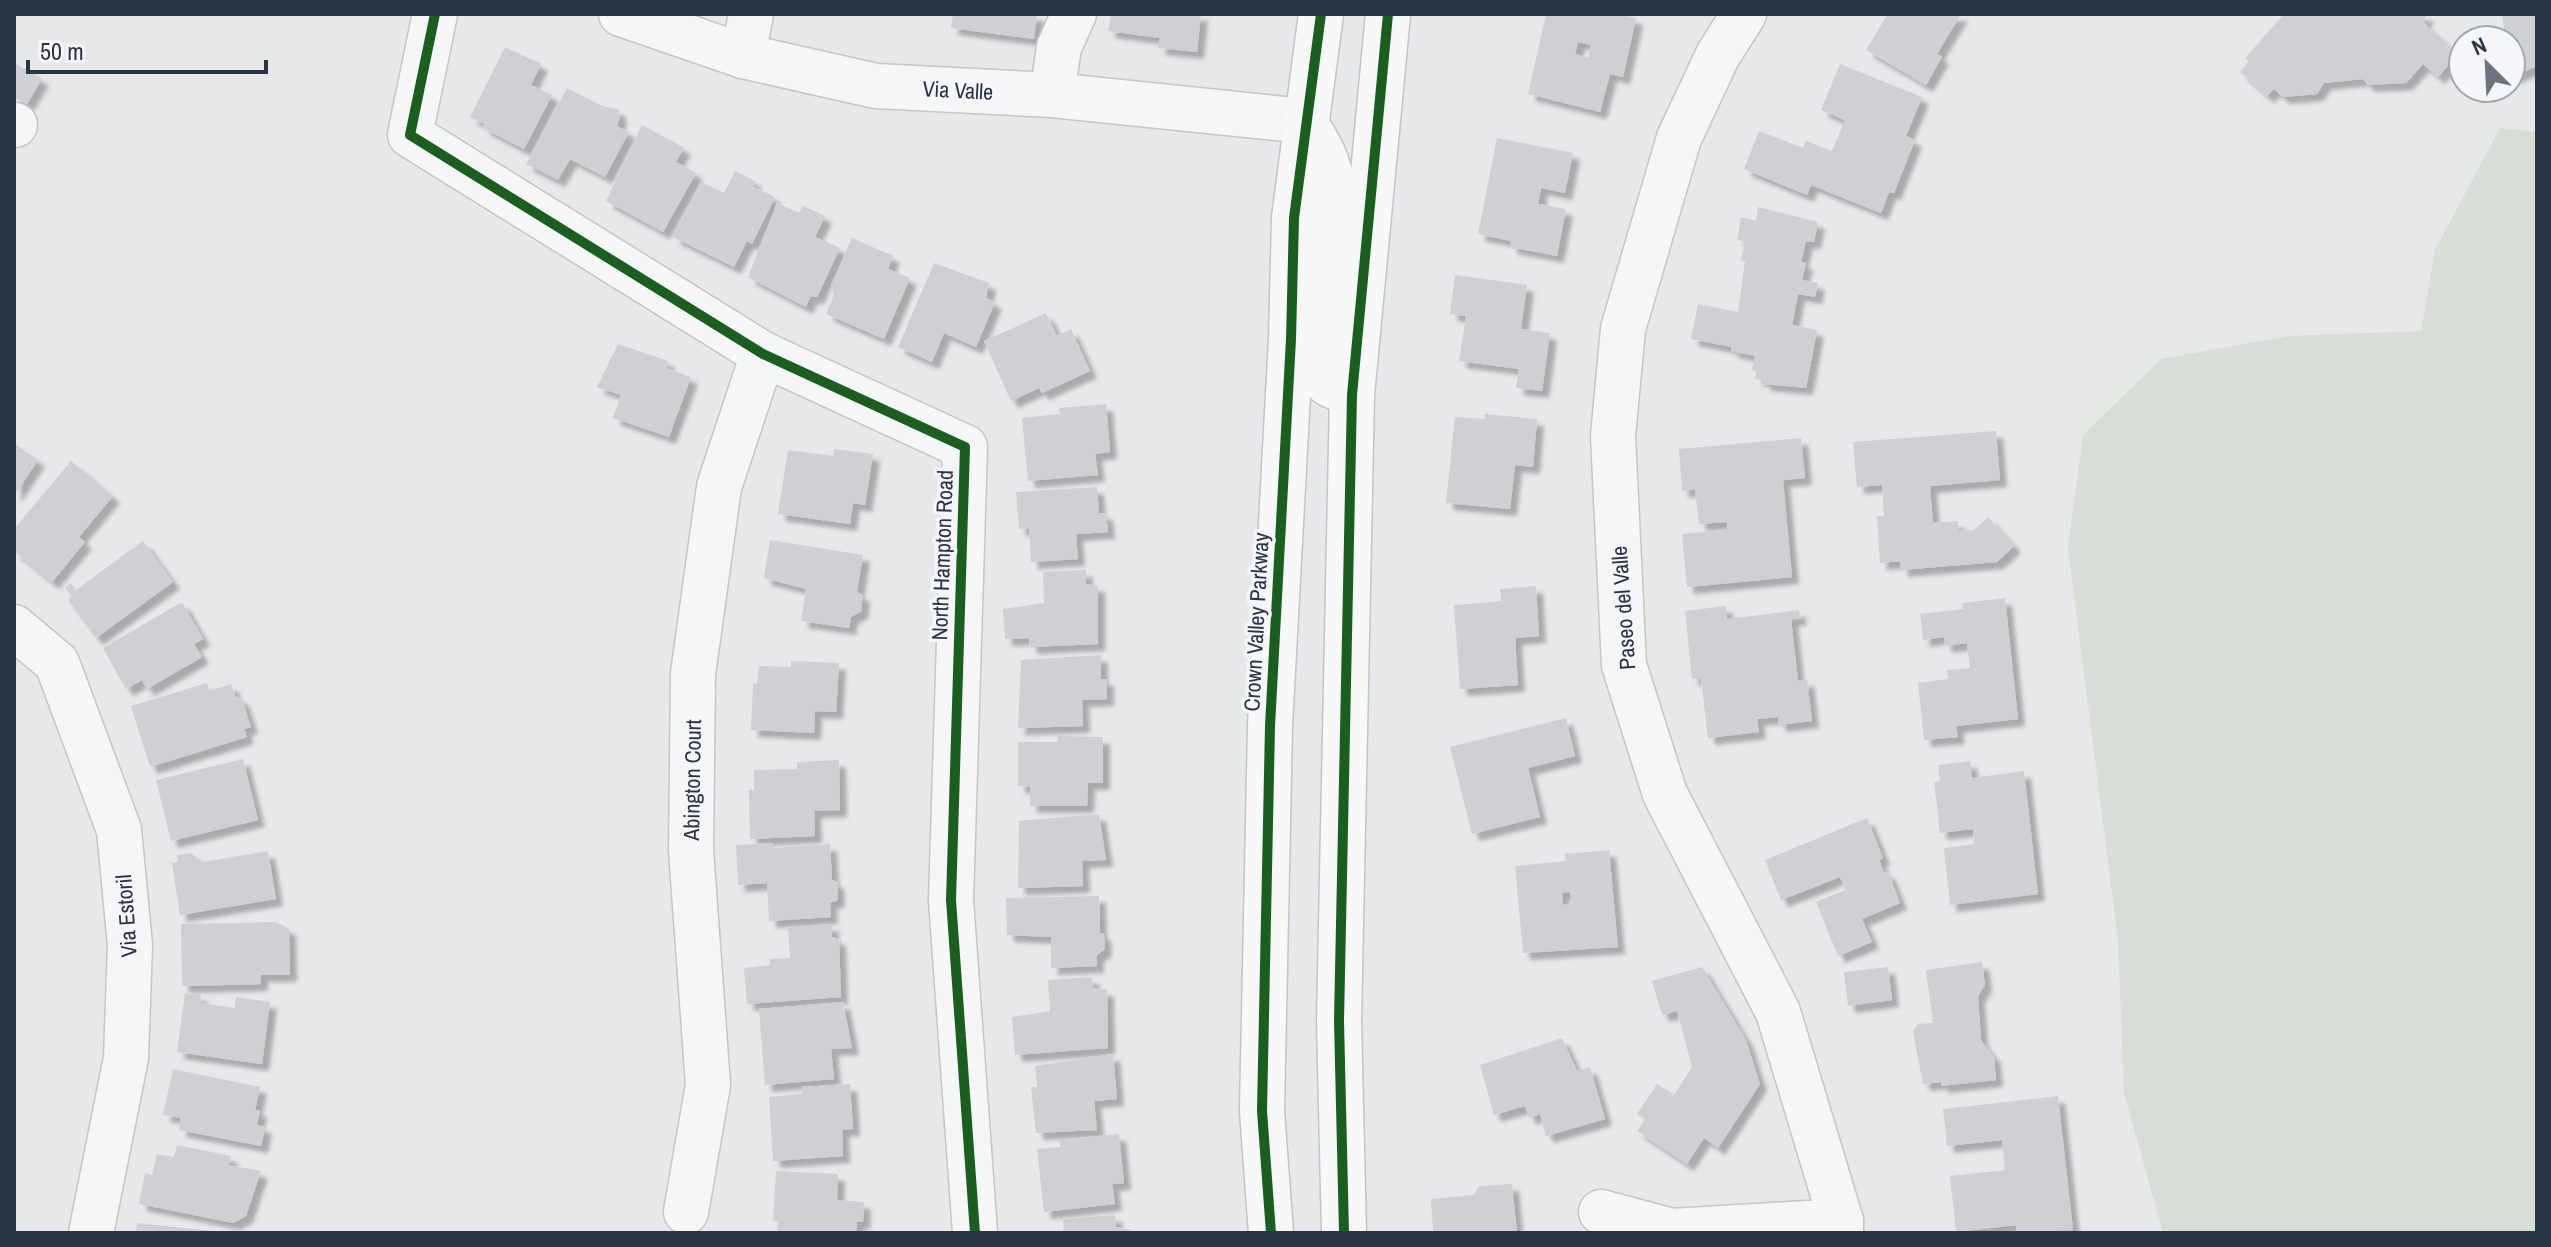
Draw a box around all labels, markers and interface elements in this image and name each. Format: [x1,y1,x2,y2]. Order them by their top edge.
scale bar [28,24,266,74]
north arrow [2447,24,2527,104]
text: N [2467,29,2491,62]
text: 50 m [40,35,84,67]
street label: Via Valle [922,73,994,107]
street label: North Hampton Road [924,469,960,641]
street label: Crown Valley Parkway [1236,532,1276,712]
street label: Paseo del Valle [1604,545,1642,671]
street label: Abington Court [676,719,708,842]
street label: Via Estoril [108,874,144,958]

